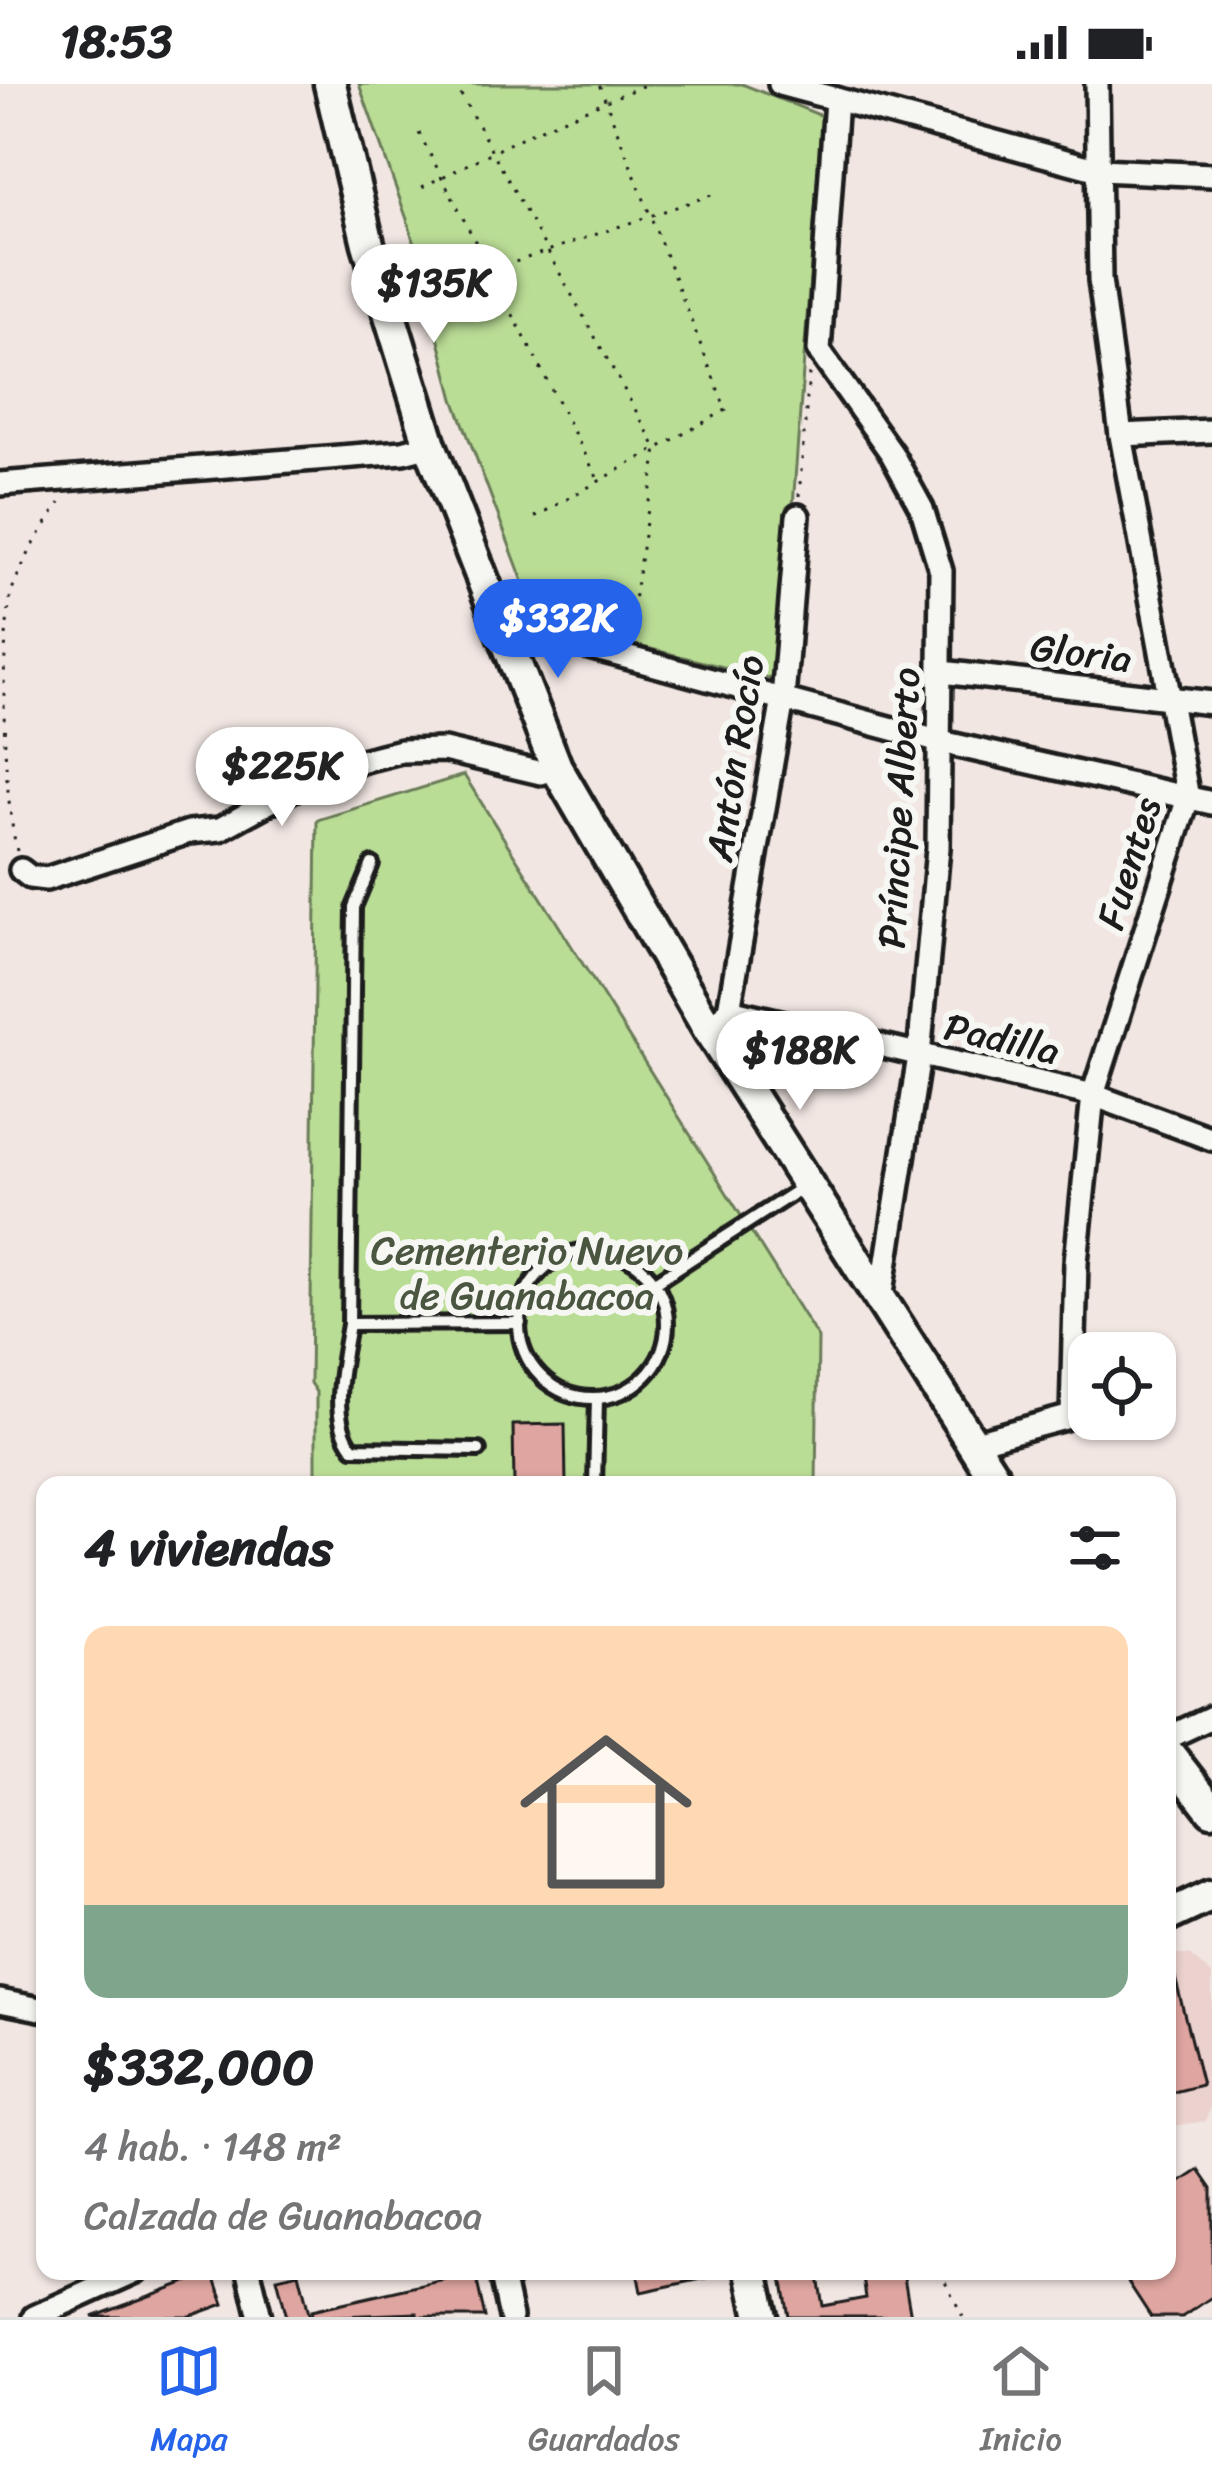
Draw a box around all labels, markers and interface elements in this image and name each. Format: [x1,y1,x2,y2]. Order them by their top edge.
text: 18:53 [60,2,172,82]
pin: $135K [350,244,518,346]
text: $135K [378,248,490,317]
pin: $332K [474,579,642,681]
text: $332K [500,583,616,652]
street label: Gloria [1026,612,1136,693]
street label: Antón Rocío [684,650,785,867]
street label: Príncipe Alberto [857,666,940,950]
pin: $225K [198,727,366,829]
text: $225K [223,731,341,800]
street label: Fuentes [1076,788,1181,938]
street label: Padilla [937,992,1067,1085]
pin: $188K [716,1011,884,1113]
text: $188K [743,1015,857,1084]
park label: Cementerio Nuevo de Guanabacoa [371,1216,683,1330]
map controls [1068,1332,1176,1440]
button: locate [1068,1332,1176,1440]
text: 4 viviendas [84,1503,333,1593]
icon: filters [1062,1515,1128,1581]
icon: home [498,1704,714,1920]
text: $332,000 [84,2022,314,2112]
text: 4 hab. · 148 m² [84,2112,342,2181]
text: Calzada de Guanabacoa [84,2181,482,2250]
tab: Mapa [150,2338,228,2468]
tab: Guardados [528,2338,680,2468]
tab: Inicio [980,2338,1062,2468]

